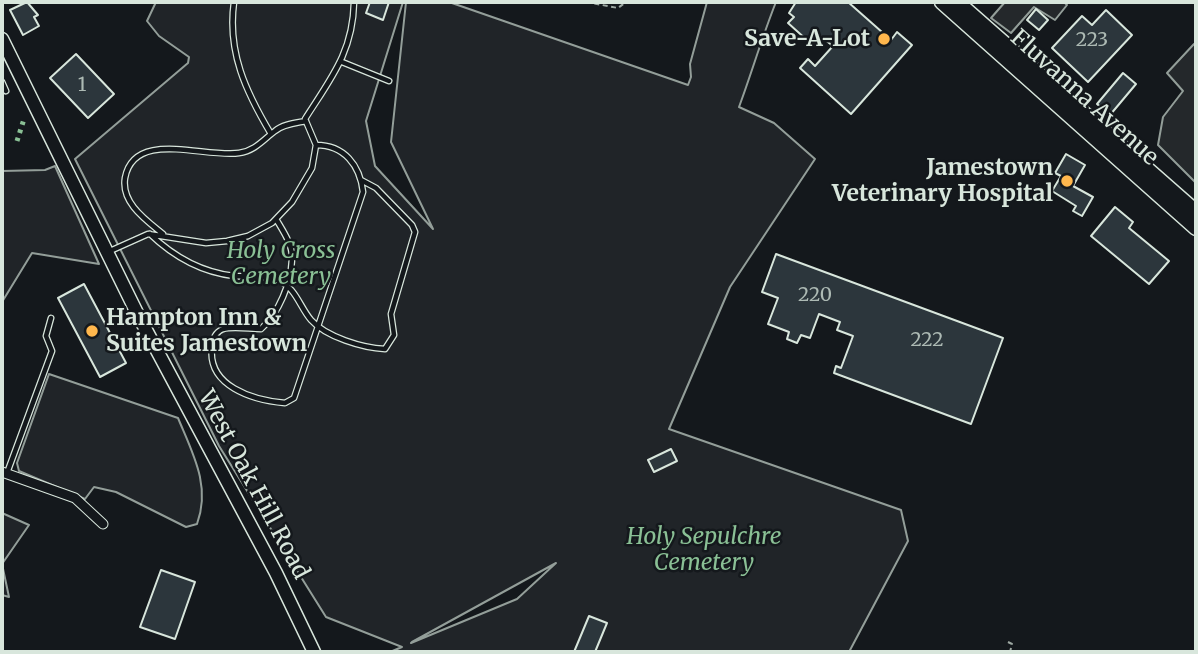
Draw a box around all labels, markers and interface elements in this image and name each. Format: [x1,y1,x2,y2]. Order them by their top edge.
street label: Fluvanna Avenue [1004,24,1164,172]
place label: Save-A-Lot [744,25,870,53]
house number: 223 [1076,30,1108,52]
marker: Save-A-Lot [876,31,892,47]
house number: 1 [78,75,86,97]
place label: Jamestown Veterinary Hospital [832,154,1053,208]
marker: Jamestown Veterinary Hospital [1059,173,1075,189]
park label: Holy Cross Cemetery [227,237,335,291]
house number: 220 [798,285,832,307]
place label: Hampton Inn & Suites Jamestown [106,304,307,358]
marker: Hampton Inn & Suites Jamestown [84,323,100,339]
house number: 222 [910,330,944,352]
street label: West Oak Hill Road [191,386,315,584]
park label: Holy Sepulchre Cemetery [627,523,781,577]

